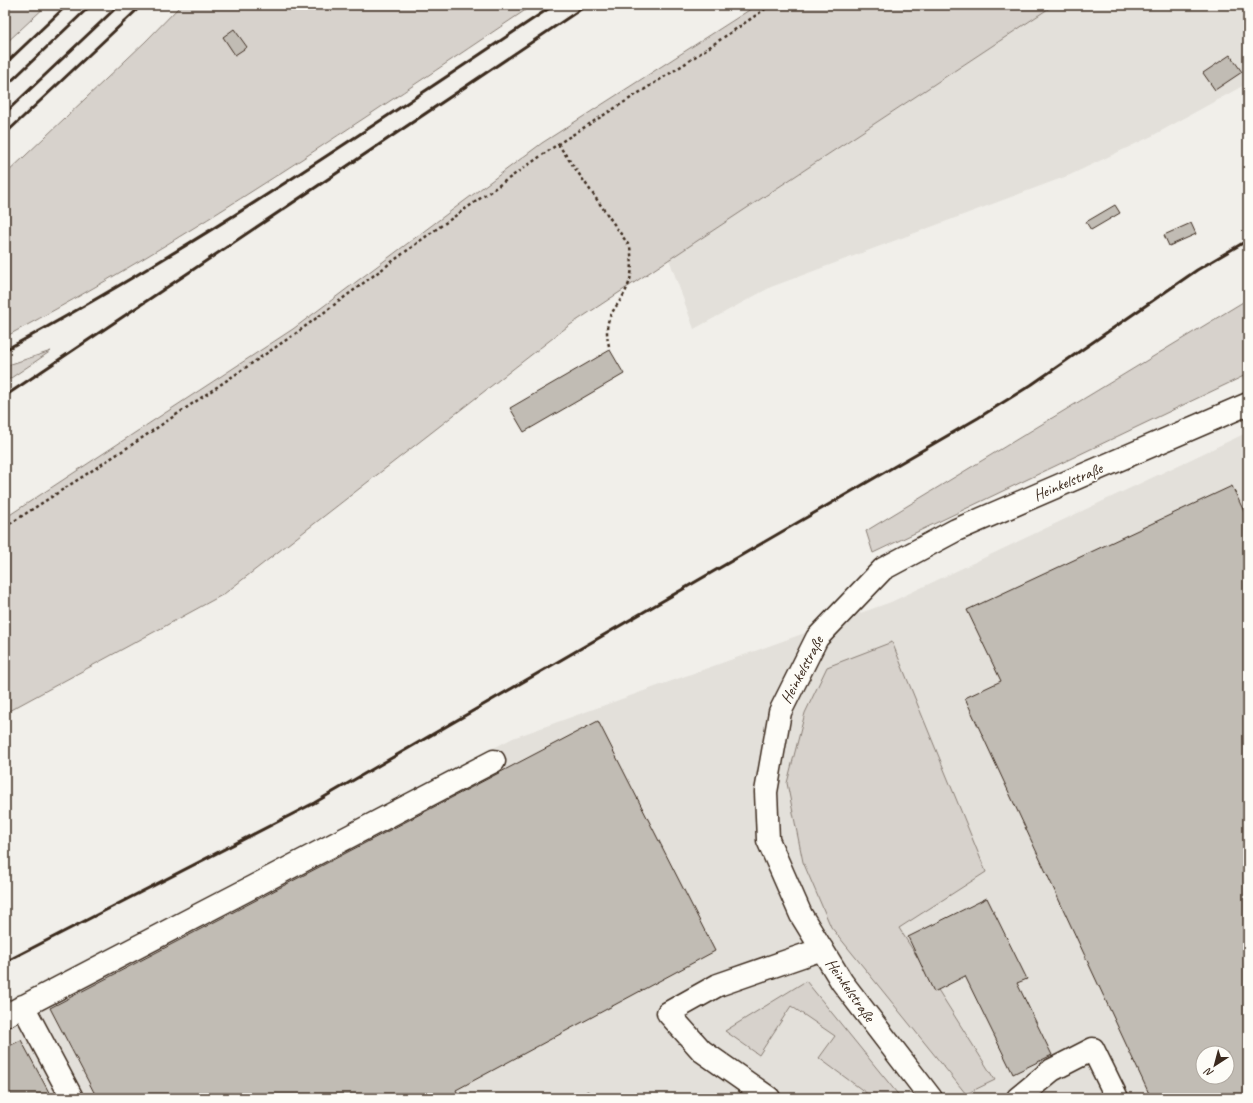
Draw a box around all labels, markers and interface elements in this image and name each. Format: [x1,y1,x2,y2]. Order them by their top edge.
street label: Heinkelstraße [1030,458,1107,506]
street label: Heinkelstraße [776,631,829,707]
street label: Heinkelstraße [821,954,880,1027]
north arrow [1195,1045,1235,1085]
text: N [1200,1064,1216,1081]

